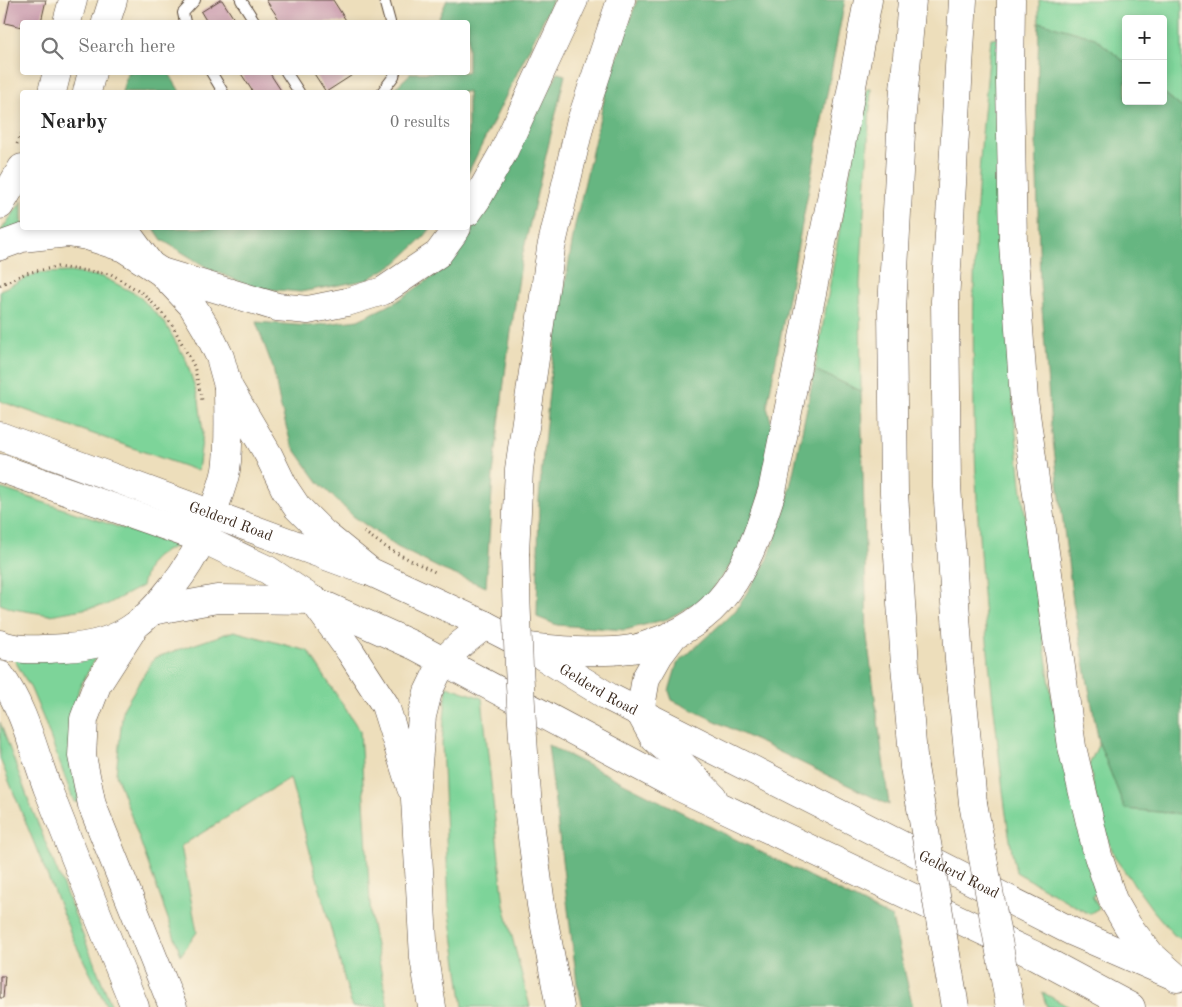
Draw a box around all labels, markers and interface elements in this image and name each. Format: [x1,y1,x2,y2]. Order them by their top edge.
map controls [1122,15,1167,105]
button: + [1122,15,1167,60]
search box [20,20,470,75]
icon: search [38,34,66,62]
text: Search here [78,38,175,57]
button: − [1122,60,1167,105]
text: Nearby [40,112,108,133]
text: 0 results [390,115,450,131]
street label: Gelderd Road [186,500,274,545]
street label: Gelderd Road [556,662,640,719]
street label: Gelderd Road [916,849,1001,902]

